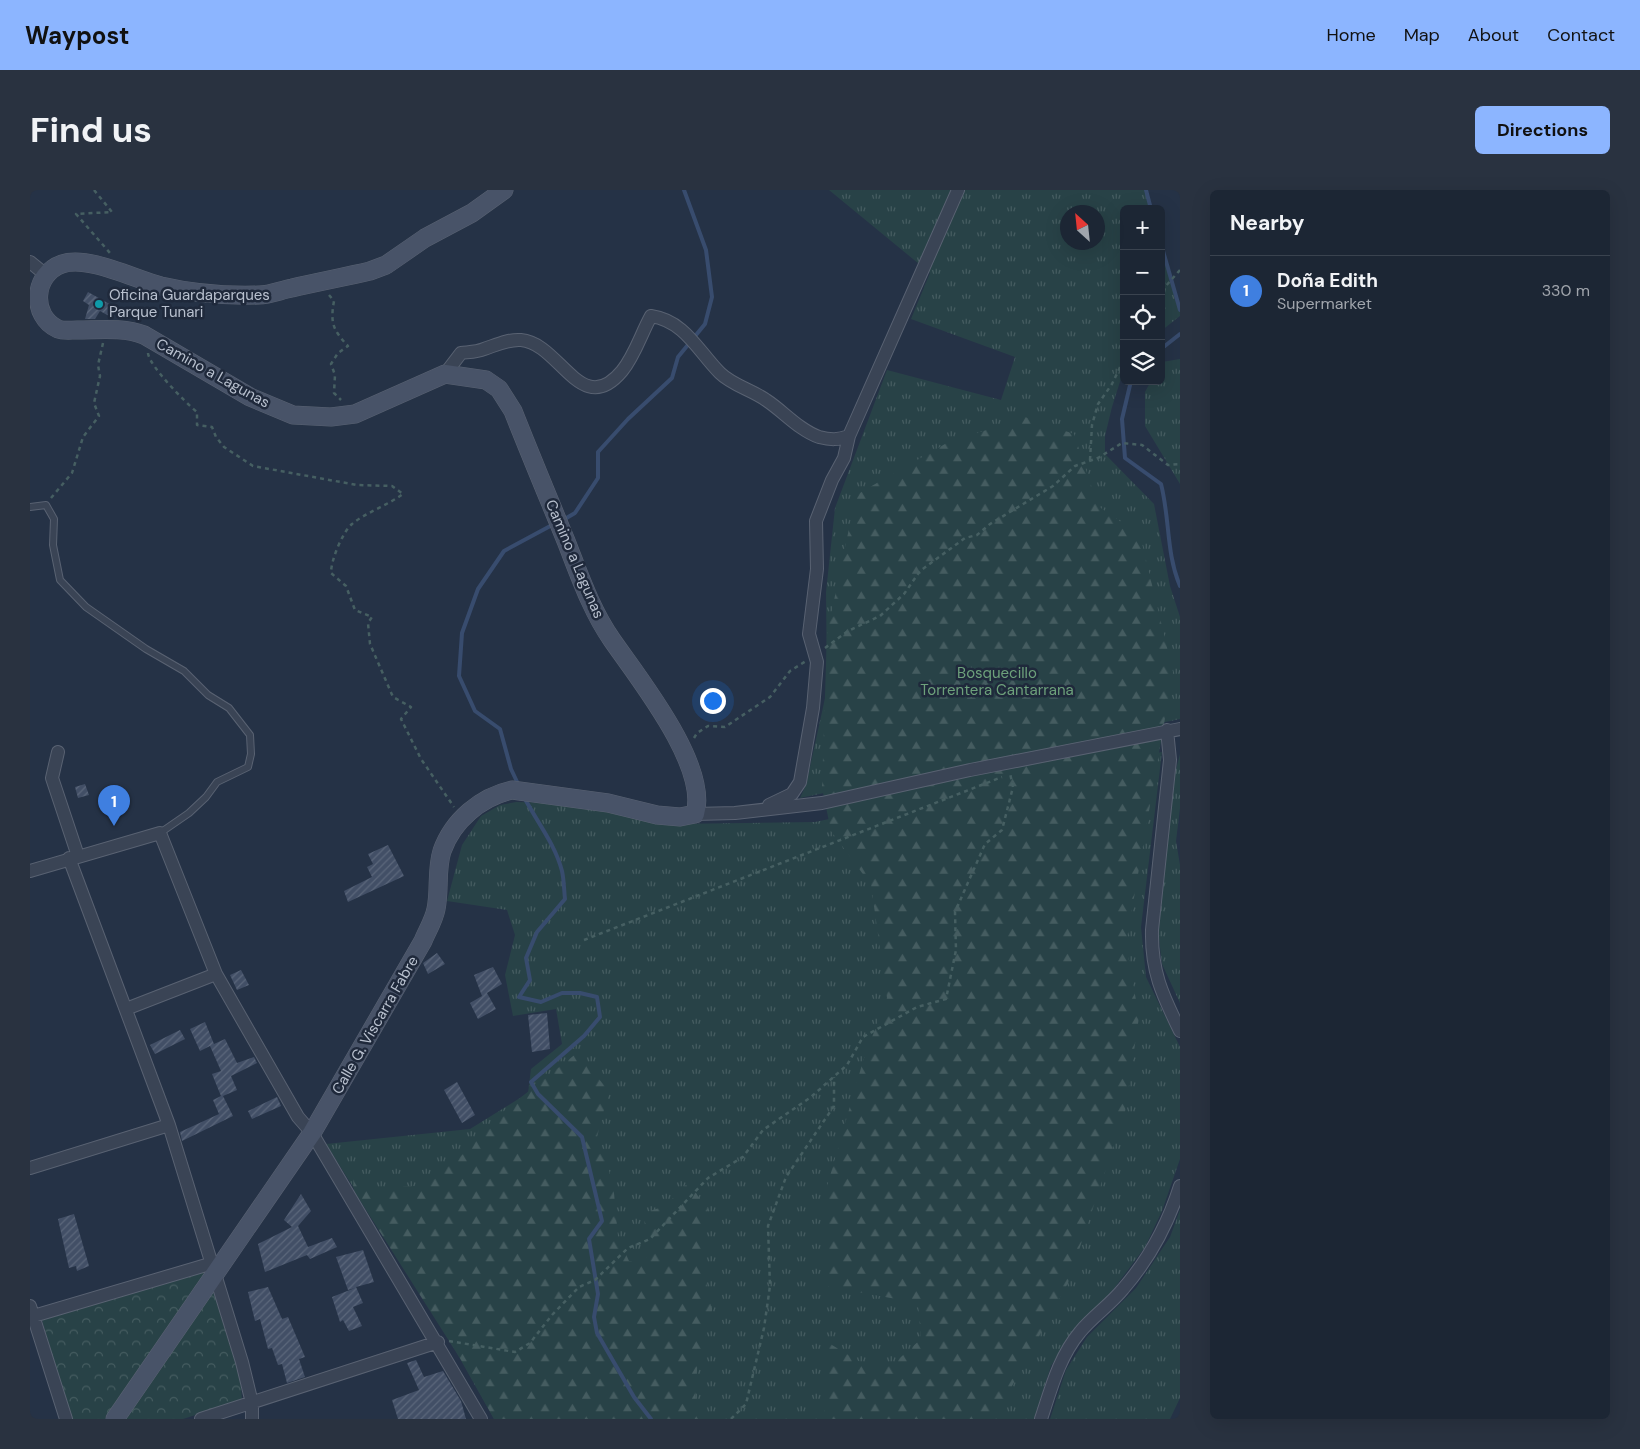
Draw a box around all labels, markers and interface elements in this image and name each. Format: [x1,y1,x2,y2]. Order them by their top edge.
text: Waypost [25,20,129,51]
text: Home [1326,23,1376,47]
text: Map [1404,23,1440,47]
text: About [1468,23,1519,47]
text: Contact [1547,23,1615,47]
button: Directions [1475,106,1610,154]
text: Find us [30,107,152,153]
north arrow [1060,205,1105,250]
map controls [1120,205,1165,385]
button: + [1120,205,1165,250]
text: Nearby [1230,209,1304,237]
button: − [1120,250,1165,295]
text: Doña Edith [1277,268,1378,293]
text: 1 [1243,280,1249,301]
text: 330 m [1542,280,1590,301]
place label: Oficina Guardaparques Parque Tunari [109,285,270,322]
text: Supermarket [1277,293,1372,314]
button: locate [1120,295,1165,340]
marker: Oficina Guardaparques Parque Tunari [93,298,105,310]
street label: Camino a Lagunas [153,334,273,412]
button: layers [1120,340,1165,385]
street label: Camino a Lagunas [541,497,609,621]
park label: Bosquecillo Torrentera Cantarrana [920,663,1074,700]
your location [700,688,726,714]
pin: 1 [98,785,130,826]
street label: Calle G. Viscarra Fabre [327,952,423,1098]

